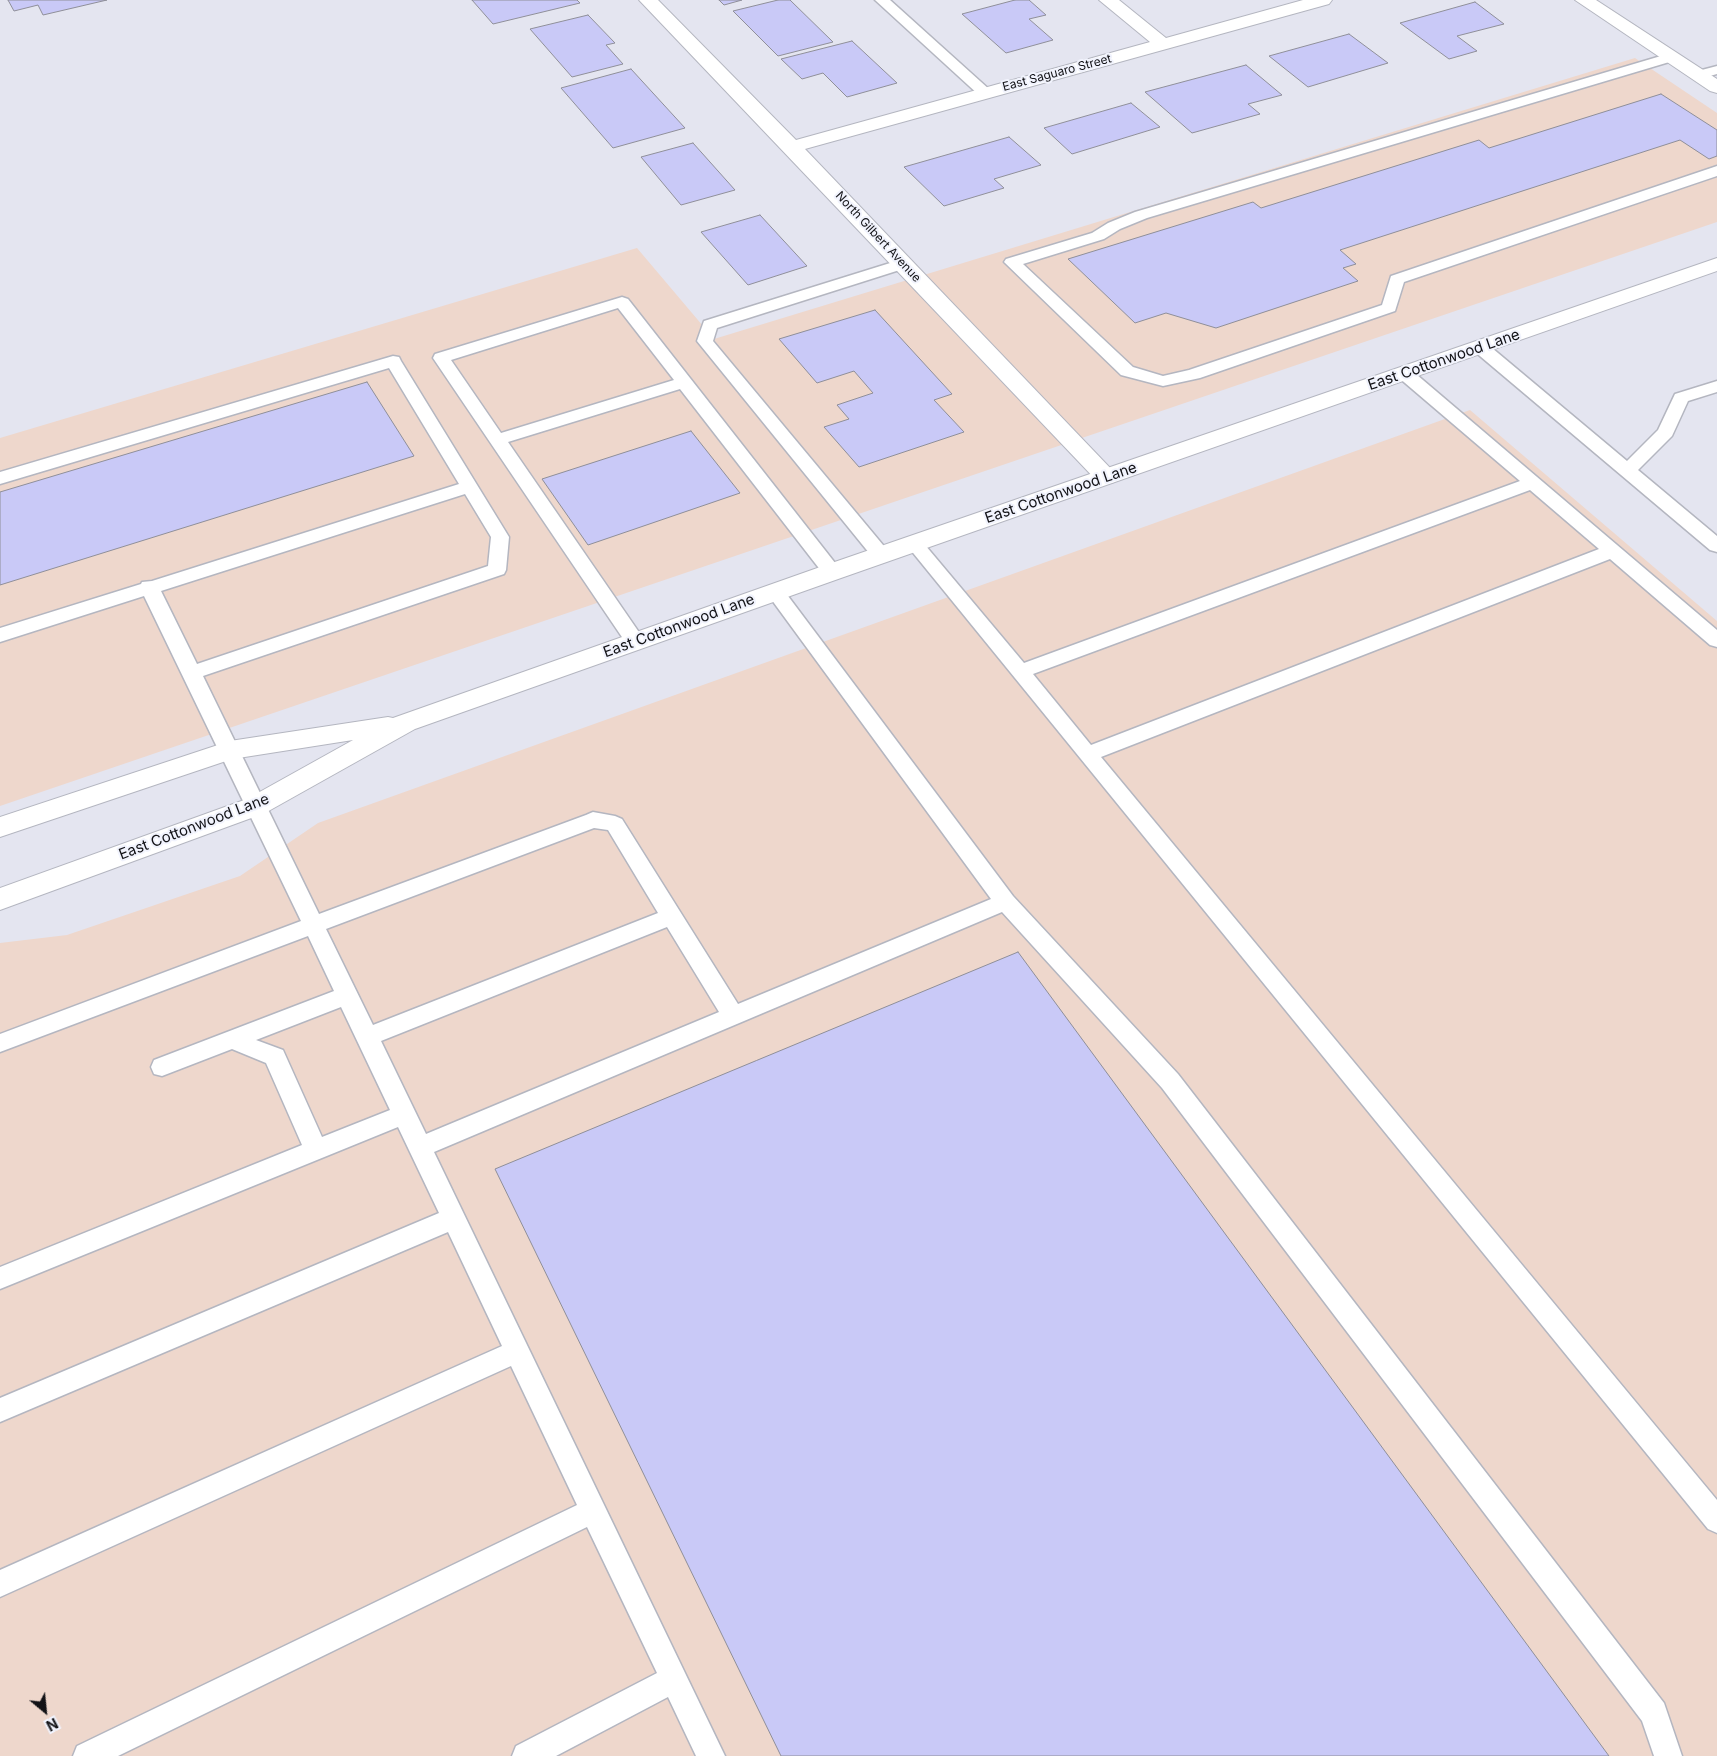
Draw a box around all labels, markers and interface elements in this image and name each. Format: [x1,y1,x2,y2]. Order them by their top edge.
street label: East Saguaro Street [1001,52,1113,94]
street label: North Gilbert Avenue [832,189,924,285]
street label: East Cottonwood Lane [1366,326,1522,394]
street label: East Cottonwood Lane [983,459,1139,527]
street label: East Cottonwood Lane [601,590,757,662]
street label: East Cottonwood Lane [116,790,272,864]
north arrow [20,1686,70,1736]
text: N [44,1715,61,1735]

